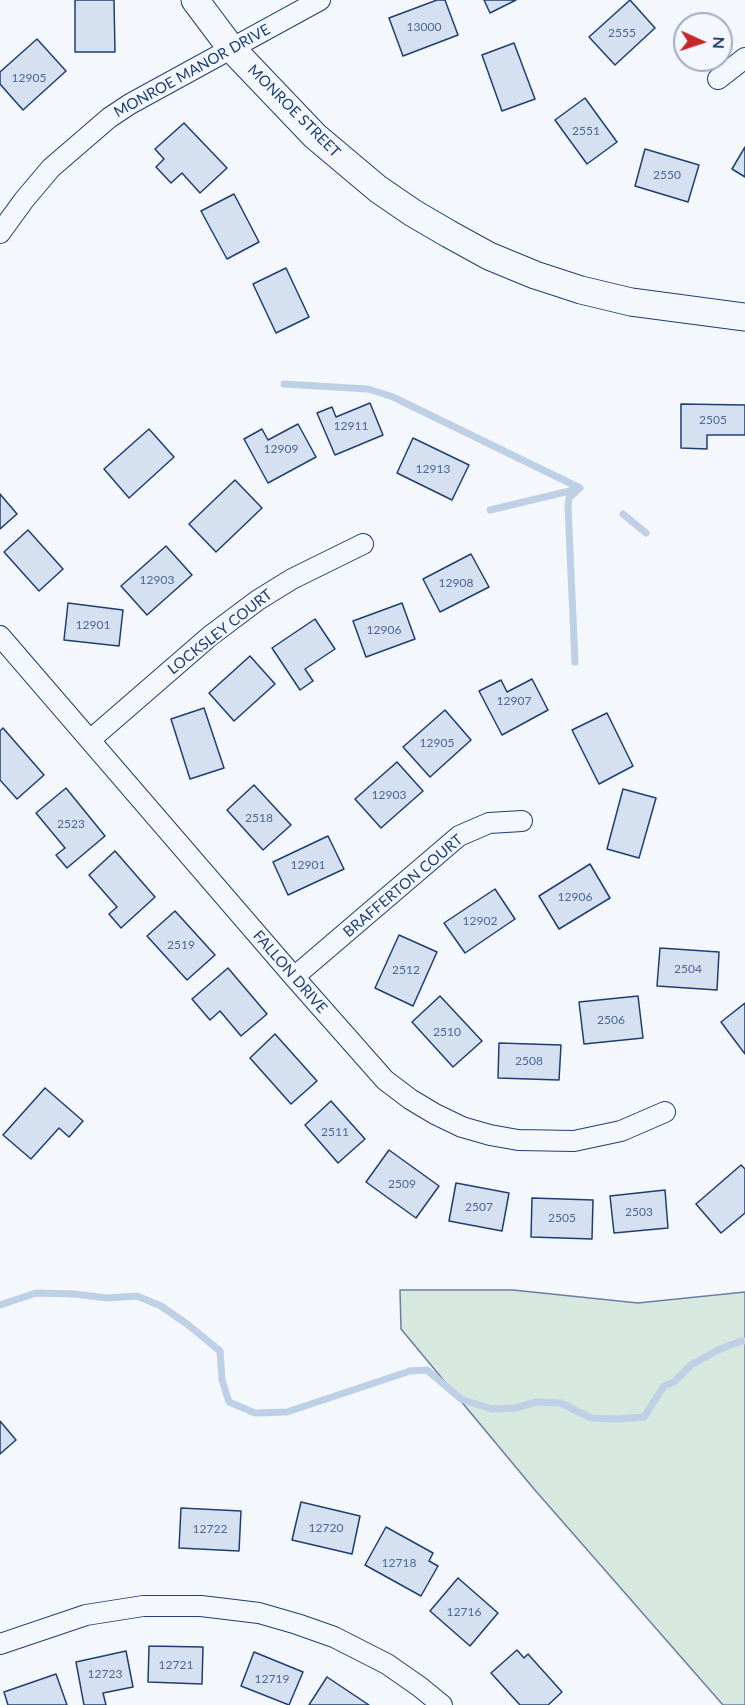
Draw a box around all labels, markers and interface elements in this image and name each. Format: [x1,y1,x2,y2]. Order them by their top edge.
north arrow [673,12,733,72]
house number: 13000 [407,20,441,34]
street label: MONROE MANOR DRIVE [111,21,273,121]
house number: 2555 [608,26,636,40]
text: N [710,36,729,50]
street label: MONROE STREET [244,61,344,161]
house number: 12905 [12,71,46,85]
house number: 2551 [572,124,600,138]
house number: 2550 [653,168,681,182]
house number: 2505 [699,413,727,427]
house number: 12911 [334,419,368,433]
house number: 12909 [264,442,298,456]
house number: 12913 [416,462,450,476]
house number: 12903 [140,573,174,587]
house number: 12908 [439,576,473,590]
street label: LOCKSLEY COURT [164,586,276,678]
house number: 12901 [76,618,110,632]
house number: 12906 [367,623,401,637]
house number: 12907 [497,694,531,708]
house number: 12905 [420,736,454,750]
house number: 12903 [372,788,406,802]
house number: 2518 [245,811,273,825]
house number: 2523 [57,817,85,831]
street label: BRAFFERTON COURT [340,831,466,941]
house number: 12901 [291,858,325,872]
house number: 12906 [558,890,592,904]
house number: 12902 [463,914,497,928]
street label: FALLON DRIVE [249,927,331,1017]
house number: 2519 [167,938,195,952]
house number: 2504 [674,962,702,976]
house number: 2512 [392,963,420,977]
house number: 2506 [597,1013,625,1027]
house number: 2510 [433,1025,461,1039]
house number: 2508 [515,1054,543,1068]
house number: 2511 [321,1125,349,1139]
house number: 2509 [388,1177,416,1191]
house number: 2507 [465,1200,493,1214]
house number: 2503 [625,1205,653,1219]
house number: 2505 [548,1211,576,1225]
house number: 12720 [309,1521,343,1535]
house number: 12722 [193,1522,227,1536]
house number: 12718 [382,1556,416,1570]
house number: 12716 [447,1605,481,1619]
house number: 12721 [159,1658,193,1672]
house number: 12723 [88,1667,122,1681]
house number: 12719 [255,1672,289,1686]

